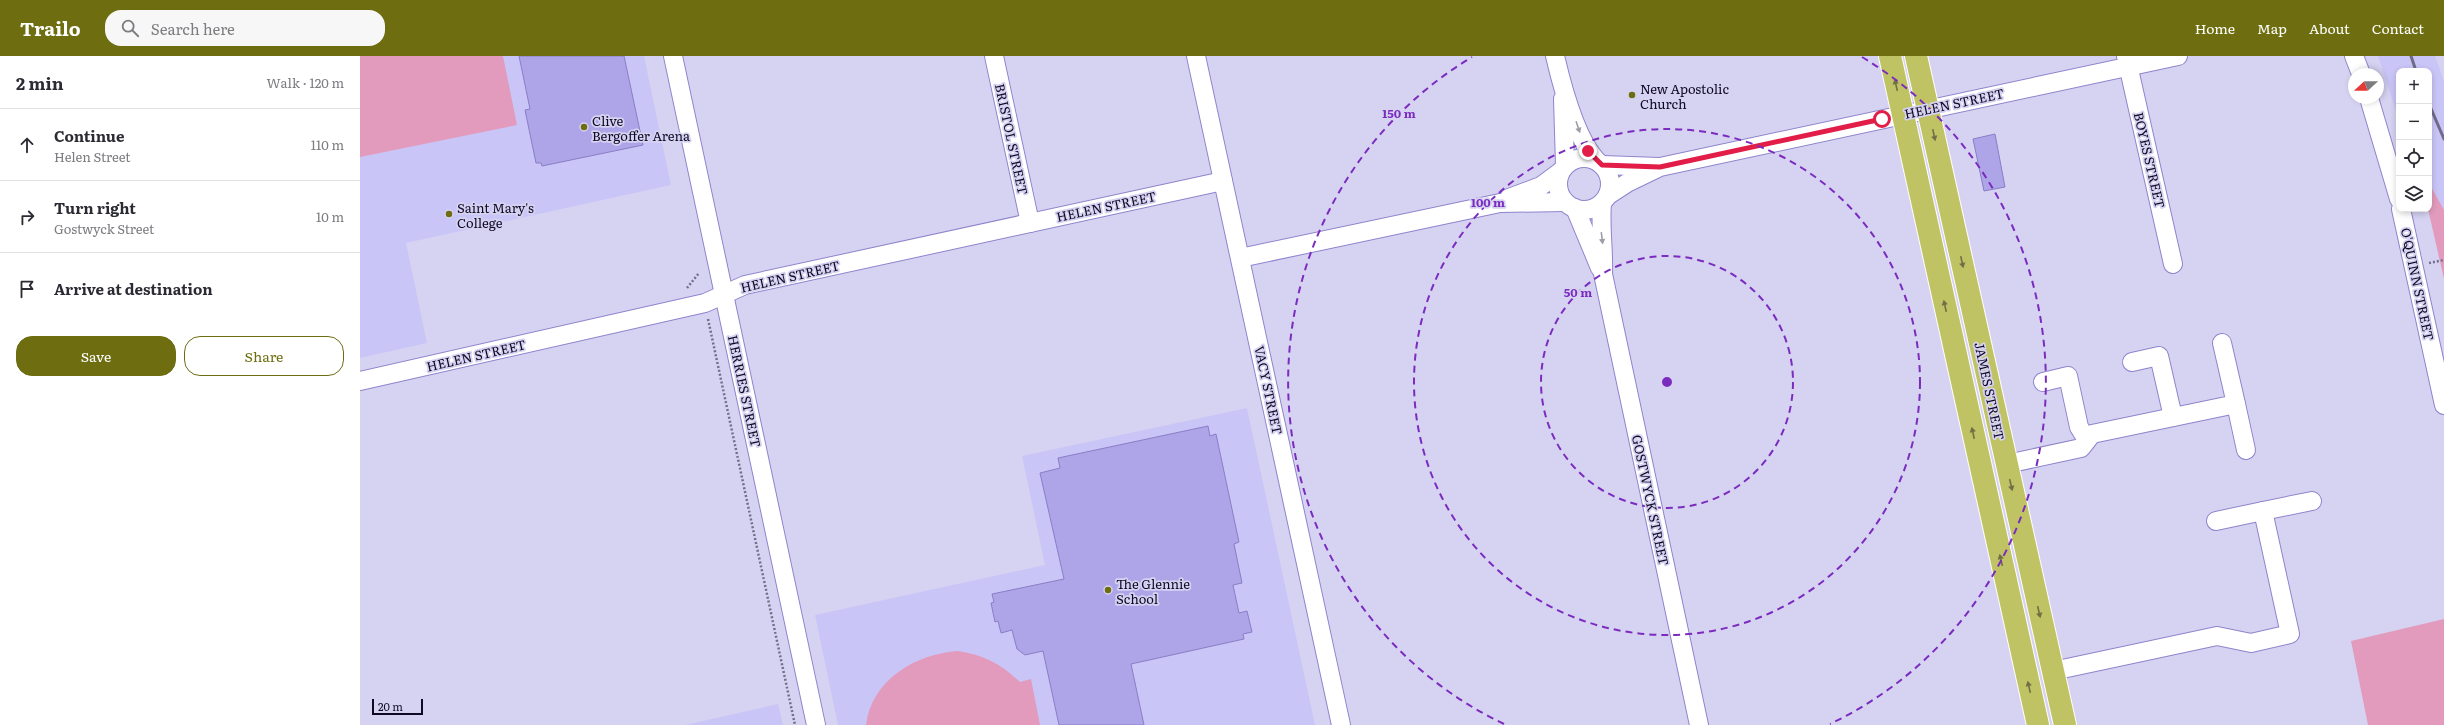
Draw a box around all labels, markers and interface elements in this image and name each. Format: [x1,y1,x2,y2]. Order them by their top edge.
search box [105,10,385,46]
text: Trailo [20,14,81,42]
icon: search [119,17,141,39]
text: Search here [151,17,235,40]
text: Home [2195,18,2235,38]
text: Map [2257,18,2287,38]
text: About [2309,18,2350,38]
text: Contact [2372,18,2424,38]
north arrow [2348,68,2384,104]
map controls [2396,68,2432,212]
button: + [2396,68,2432,104]
text: 2 min [16,70,64,95]
text: Walk · 120 m [267,73,344,92]
place label: New Apostolic Church [1640,79,1729,113]
one-way arrow [1893,79,1899,91]
street label: BRISTOL STREET [991,82,1033,197]
street label: HELEN STREET [1902,83,2006,123]
marker: New Apostolic Church [1627,90,1637,100]
text: 150 m [1382,104,1416,122]
button: − [2396,104,2432,140]
route start [1873,110,1891,128]
street label: BOYES STREET [2130,110,2170,210]
place label: Clive Bergoffer Arena [592,111,690,145]
one-way arrow [1575,121,1581,133]
marker: Clive Bergoffer Arena [579,122,589,132]
text: Continue [54,124,124,147]
one-way arrow [1931,129,1937,141]
icon: ahead [16,134,38,156]
text: 110 m [311,135,344,154]
button: locate [2396,140,2432,176]
route end [1579,142,1597,160]
text: Helen Street [54,147,131,166]
button: layers [2396,176,2432,212]
street label: HELEN STREET [1054,186,1158,226]
text: 100 m [1471,193,1505,211]
text: Turn right [54,196,136,219]
place label: Saint Mary's College [457,198,534,232]
icon: right [16,206,38,228]
text: 10 m [316,207,344,226]
marker: Saint Mary's College [444,209,454,219]
text: Gostwyck Street [54,219,154,238]
street label: O'QUINN STREET [2397,226,2439,342]
one-way arrow [1599,232,1605,244]
street label: HELEN STREET [738,255,842,297]
one-way arrow [1959,256,1965,268]
text: Arrive at destination [54,277,213,300]
icon: arrive [16,278,38,300]
text: 50 m [1564,283,1592,301]
one-way arrow [1942,300,1948,312]
street label: HERRIES STREET [724,333,766,449]
street label: HELEN STREET [424,334,528,376]
button: Save [16,336,176,376]
button: Share [184,336,344,376]
street label: JAMES STREET [1970,340,2010,442]
street label: VACY STREET [1250,344,1288,437]
centre of rings [1660,375,1674,389]
one-way arrow [1969,427,1975,439]
street label: GOSTWYCK STREET [1628,433,1674,568]
one-way arrow [2009,478,2015,491]
one-way arrow [1998,554,2004,566]
place label: The Glennie School [1116,574,1190,608]
marker: The Glennie School [1103,585,1113,595]
one-way arrow [2037,605,2043,618]
one-way arrow [2026,681,2032,693]
scale bar [372,697,423,716]
text: 20 m [378,698,403,714]

